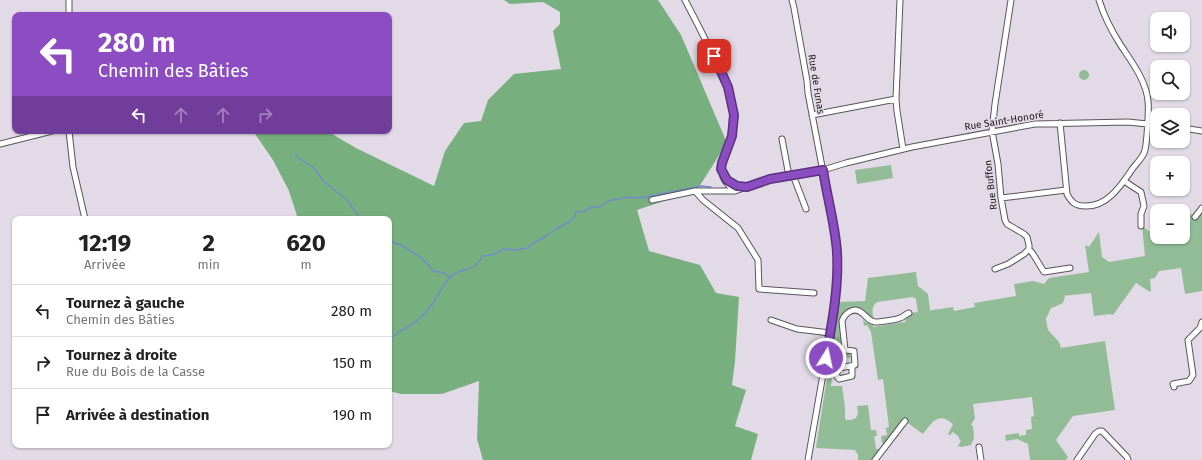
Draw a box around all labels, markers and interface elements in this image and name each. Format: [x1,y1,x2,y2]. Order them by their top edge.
map controls [1150,12,1190,244]
button: sound [1150,12,1190,52]
text: 280 m [98,26,175,59]
icon: left [32,28,84,80]
pin [697,39,731,73]
icon: arrive [703,45,725,67]
street label: Rue de Funas [805,53,827,115]
text: Chemin des Bâties [98,60,248,82]
button: search [1150,60,1190,100]
icon: left [128,104,150,126]
icon: ahead [170,104,192,126]
icon: ahead [212,104,234,126]
icon: right [254,104,276,126]
button: layers [1150,108,1190,148]
street label: Rue Saint-Honoré [963,109,1045,133]
button: + [1150,156,1190,196]
street label: Rue Buffon [982,159,1000,211]
button: − [1150,204,1190,244]
text: 12:19 [78,229,131,257]
text: 2 [202,229,215,257]
text: 620 [286,229,326,257]
text: Arrivée [84,257,126,272]
text: min [197,257,220,272]
text: m [300,257,312,272]
text: Tournez à gauche [66,294,185,312]
icon: left [32,300,54,322]
text: 280 m [331,302,372,320]
text: Chemin des Bâties [66,312,175,327]
position arrow [805,337,847,379]
text: Tournez à droite [66,346,177,364]
icon: right [32,352,54,374]
text: 150 m [333,354,372,372]
text: Rue du Bois de la Casse [66,364,205,379]
icon: arrive [32,404,54,426]
text: Arrivée à destination [66,406,209,424]
text: 190 m [332,406,372,424]

